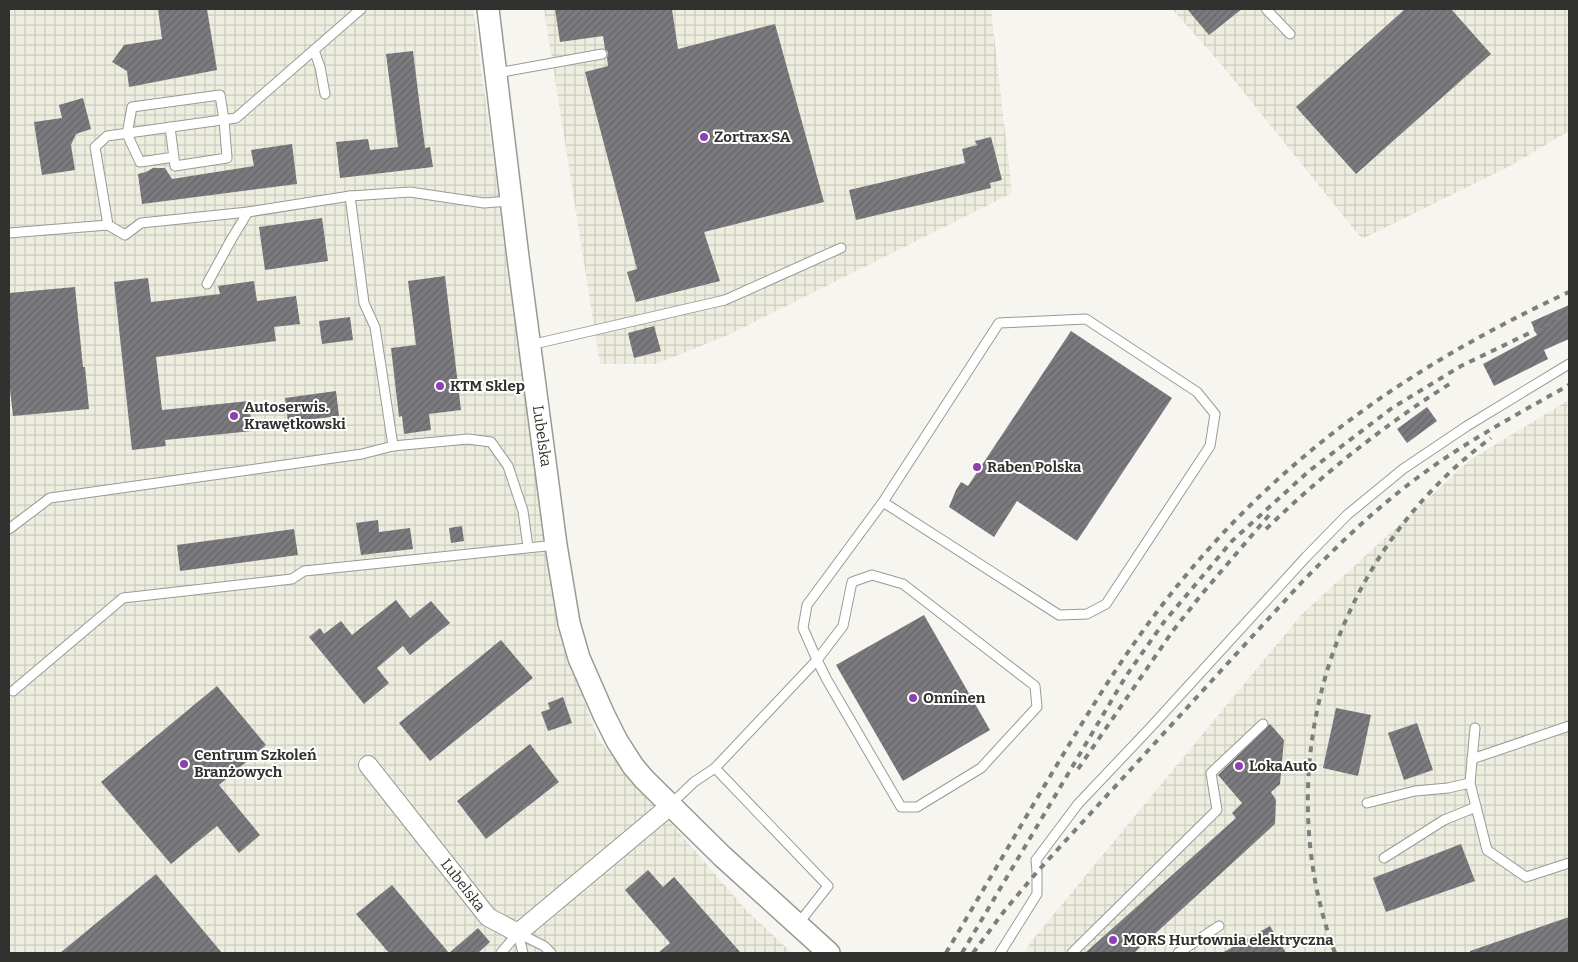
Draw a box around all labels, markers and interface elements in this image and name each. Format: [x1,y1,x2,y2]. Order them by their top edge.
place label: Zortrax SA [714,128,791,146]
marker: Zortrax SA [698,131,710,143]
place label: KTM Sklep [450,377,525,395]
marker: KTM Sklep [434,380,446,392]
place label: Autoserwis. Krawętkowski [244,398,346,433]
street label: Lubelska [529,404,555,468]
marker: Autoserwis. Krawętkowski [228,410,240,422]
place label: Raben Polska [987,458,1082,476]
marker: Raben Polska [971,461,983,473]
place label: Onninen [923,689,986,707]
marker: Onninen [907,692,919,704]
place label: Centrum Szkoleń Branżowych [194,746,317,781]
place label: LokaAuto [1249,757,1317,775]
marker: Centrum Szkoleń Branżowych [178,758,190,770]
marker: LokaAuto [1233,760,1245,772]
street label: Lubelska [437,855,489,915]
place label: MORS Hurtownia elektryczna [1123,931,1334,949]
marker: MORS Hurtownia elektryczna [1107,934,1119,946]

